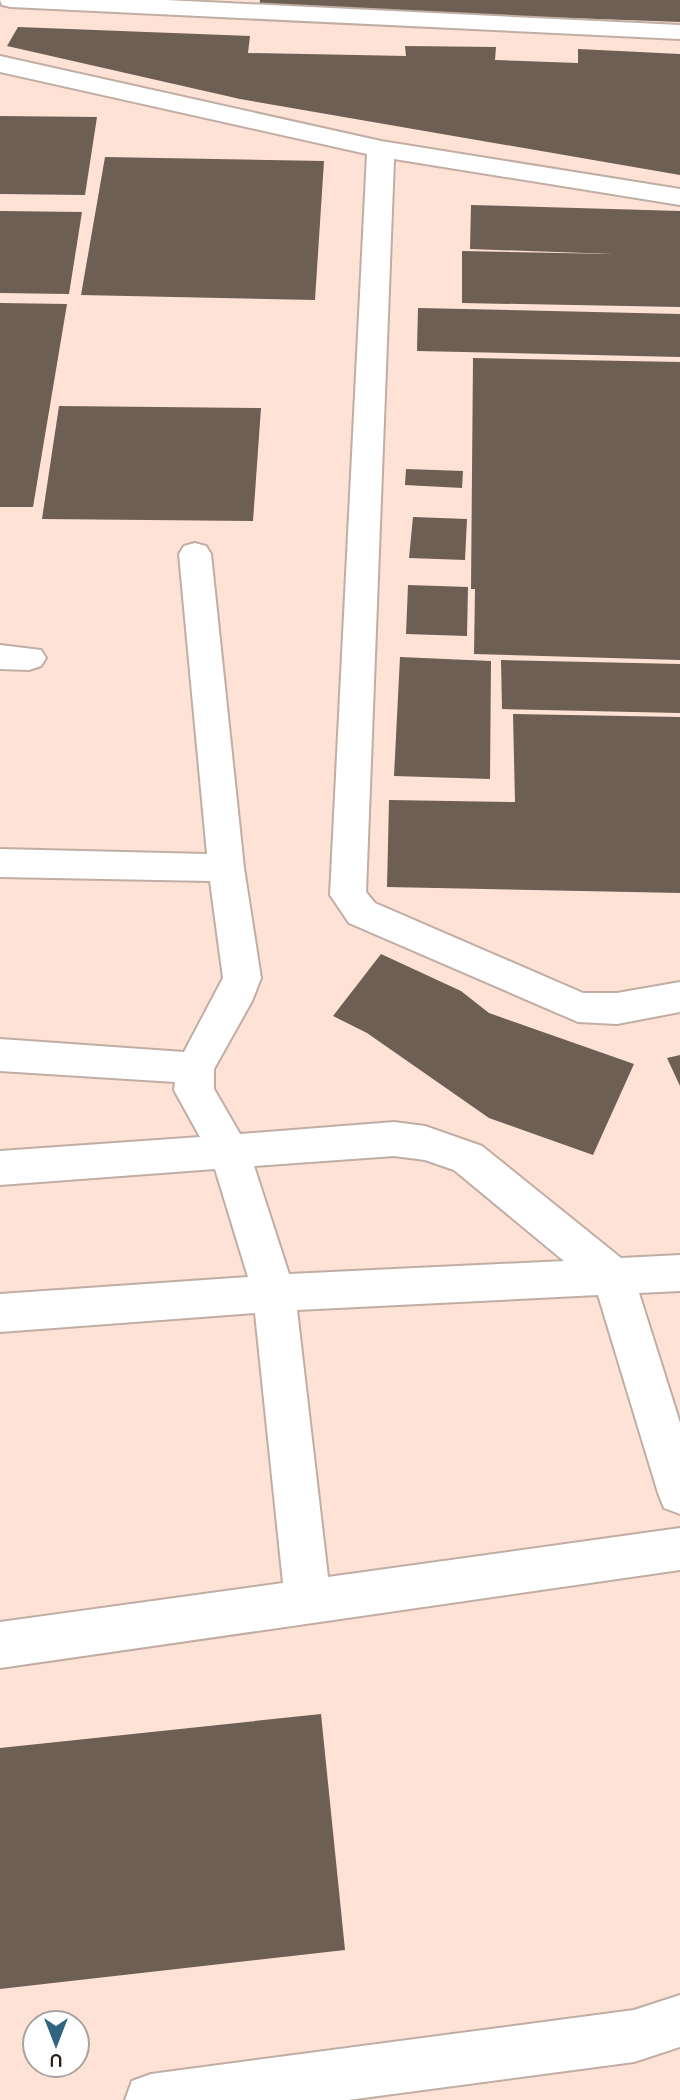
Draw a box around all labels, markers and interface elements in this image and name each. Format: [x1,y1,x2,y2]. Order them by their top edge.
north arrow [21,2009,91,2079]
text: U [49,2049,63,2073]

